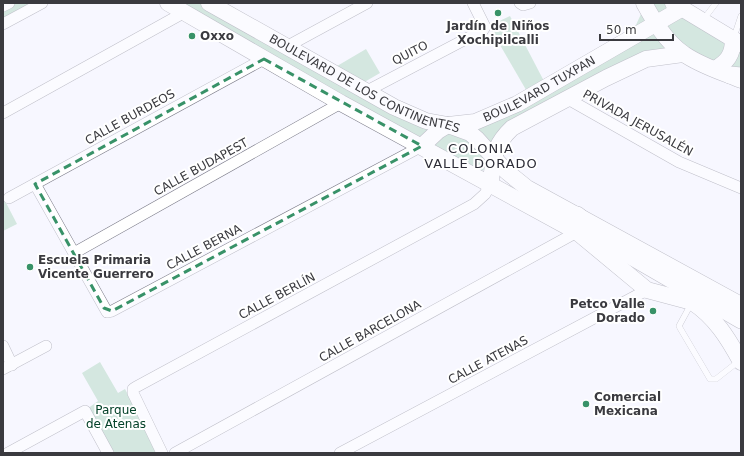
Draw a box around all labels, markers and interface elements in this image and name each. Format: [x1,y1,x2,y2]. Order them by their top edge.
marker: Jardín de Niños Xochipilcalli [493,8,503,18]
scale bar [600,16,673,42]
place label: Jardín de Niños Xochipilcalli [446,19,549,47]
text: 50 m [606,23,637,37]
place label: Oxxo [200,29,234,43]
marker: Oxxo [187,31,197,41]
street label: BOULEVARD DE LOS CONTINENTES [267,31,462,136]
street label: QUITO [390,38,430,68]
street label: BOULEVARD TUXPAN [481,53,598,125]
street label: CALLE BURDEOS [83,86,177,148]
street label: PRIVADA JERUSALÉN [581,86,696,159]
street label: CALLE BUDAPEST [152,135,251,199]
district label: COLONIA VALLE DORADO [424,141,538,171]
street label: CALLE BERNA [164,221,244,273]
place label: Escuela Primaria Vicente Guerrero [38,253,154,281]
marker: Escuela Primaria Vicente Guerrero [25,262,35,272]
street label: CALLE BERLÍN [236,269,318,322]
street label: CALLE BARCELONA [317,297,424,365]
place label: Petco Valle Dorado [570,297,645,325]
marker: Petco Valle Dorado [648,306,658,316]
street label: CALLE ATENAS [446,333,530,387]
place label: Comercial Mexicana [594,390,661,418]
marker: Comercial Mexicana [581,399,591,409]
park label: Parque de Atenas [86,403,146,431]

